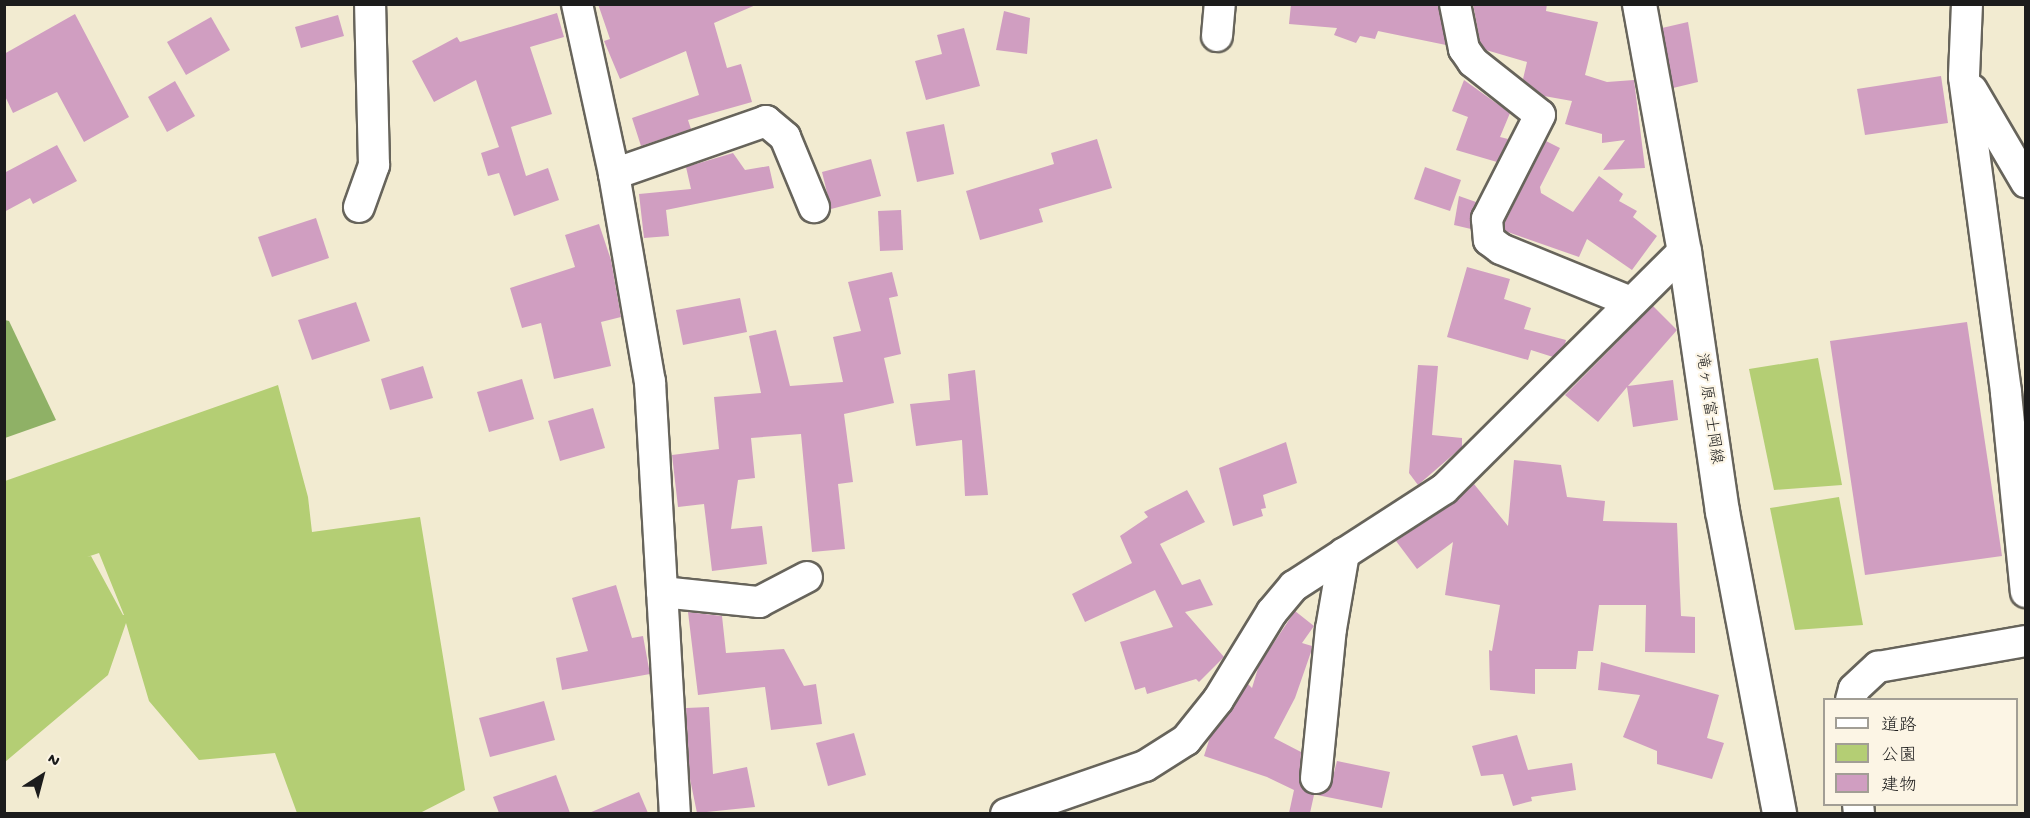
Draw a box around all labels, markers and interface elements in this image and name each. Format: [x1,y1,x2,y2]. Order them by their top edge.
street label: 滝ヶ原富士岡線 [1690,352,1724,466]
legend [1823,698,2018,806]
text: 道路 [1881,716,1917,737]
north arrow [12,746,72,806]
text: 公園 [1881,746,1917,767]
text: N [43,750,63,772]
text: 建物 [1881,776,1917,797]

